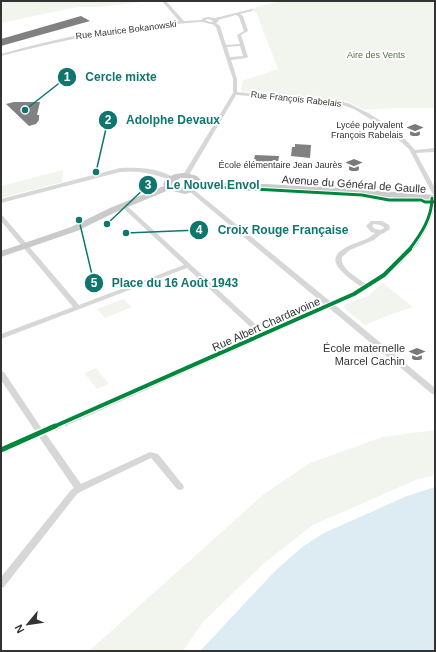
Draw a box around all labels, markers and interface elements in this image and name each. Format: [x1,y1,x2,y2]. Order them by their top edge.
street label: Rue Maurice Bokanowski [75,19,177,41]
park label: Aire des Vents [347,50,406,60]
callout: Cercle mixte [57,65,164,89]
text: 1 [64,70,71,84]
text: Cercle mixte [85,70,157,84]
street label: Rue François Rabelais [250,89,342,109]
callout: Adolphe Devaux [98,108,228,132]
text: 2 [105,113,112,127]
text: Adolphe Devaux [126,113,220,127]
place label: Lycée polyvalent François Rabelais [331,120,403,140]
school or university icon: Lycée polyvalent François Rabelais [406,121,424,139]
school or university icon: École élémentaire Jean Jaurès [345,156,363,174]
place label: École élémentaire Jean Jaurès [218,160,342,170]
callout: Le Nouvel Envol [138,173,268,197]
street label: Avenue du Général de Gaulle [281,173,427,195]
text: 3 [145,178,152,192]
text: Le Nouvel Envol [166,178,260,192]
callout: Croix Rouge Française [189,218,356,242]
text: 4 [196,223,203,237]
text: Croix Rouge Française [218,223,349,237]
callout: Place du 16 Août 1943 [84,271,247,295]
text: 5 [91,276,98,290]
text: Place du 16 Août 1943 [112,276,238,290]
street label: Rue Albert Chardavoine [210,295,322,353]
place label: École maternelle Marcel Cachin [323,342,405,367]
school or university icon: École maternelle Marcel Cachin [408,345,426,363]
north arrow [8,604,48,644]
text: N [12,622,26,635]

